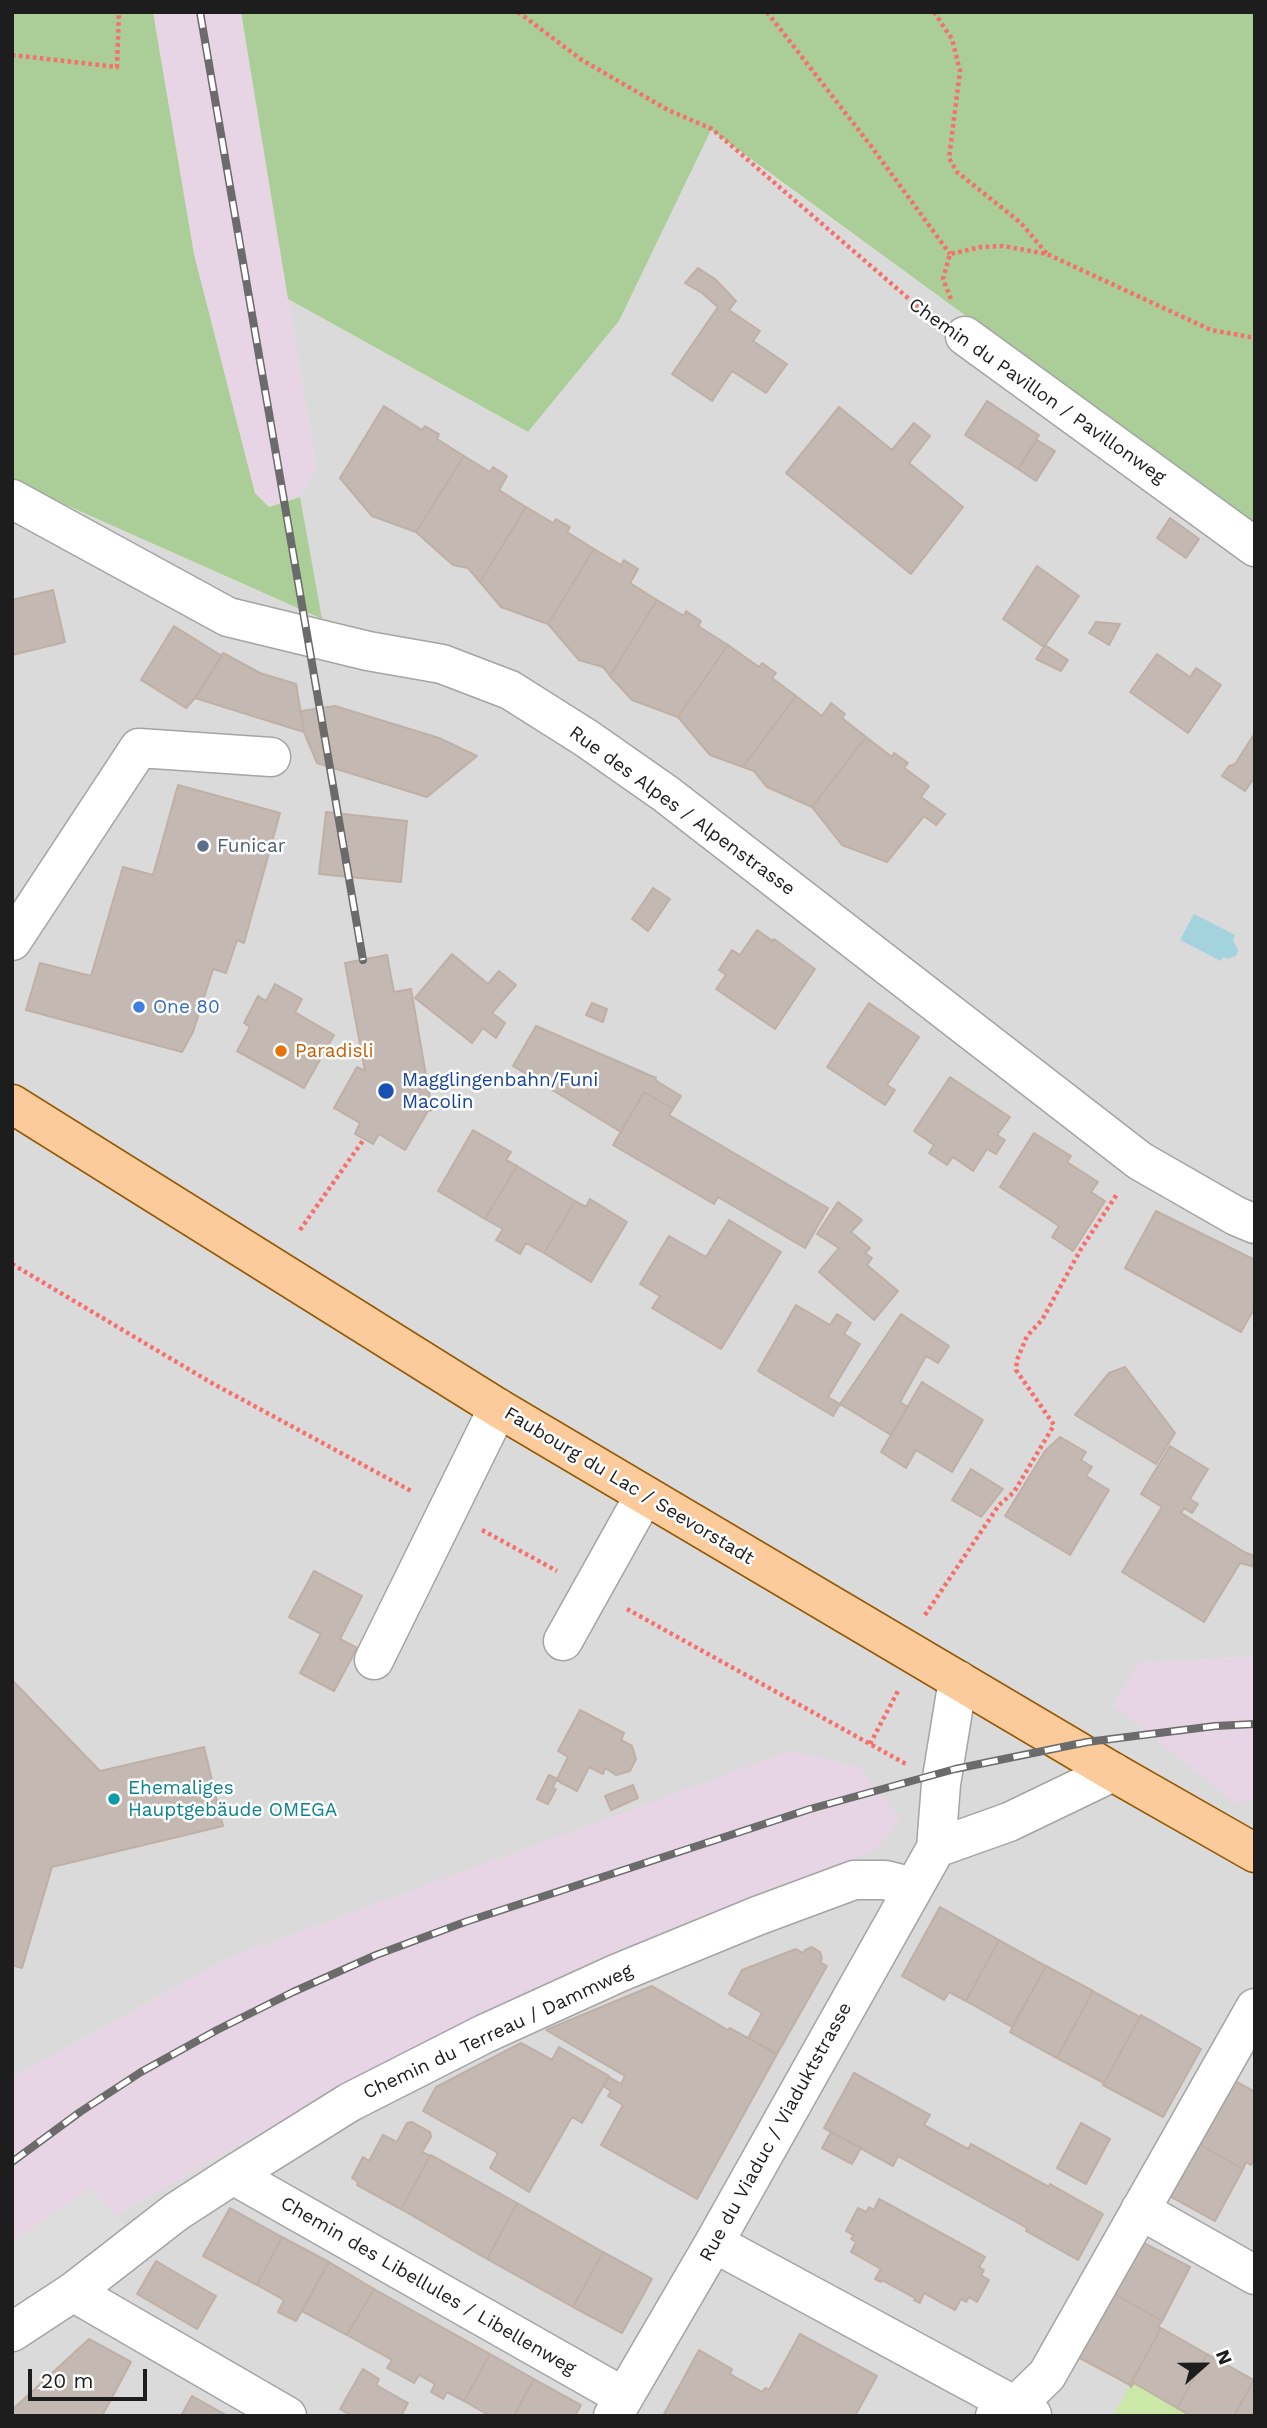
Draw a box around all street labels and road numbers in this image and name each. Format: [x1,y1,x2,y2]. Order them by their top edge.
street label: Chemin du Pavillon / Pavillonweg [904,293,1170,489]
street label: Rue des Alpes / Alpenstrasse [565,721,799,901]
street label: Faubourg du Lac / Seevorstadt [500,1402,758,1570]
street label: Chemin du Terreau / Dammweg [360,1959,636,2105]
street label: Rue du Viaduc / Viaduktstrasse [695,1998,857,2266]
street label: Chemin des Libellules / Libellenweg [276,2192,580,2380]

